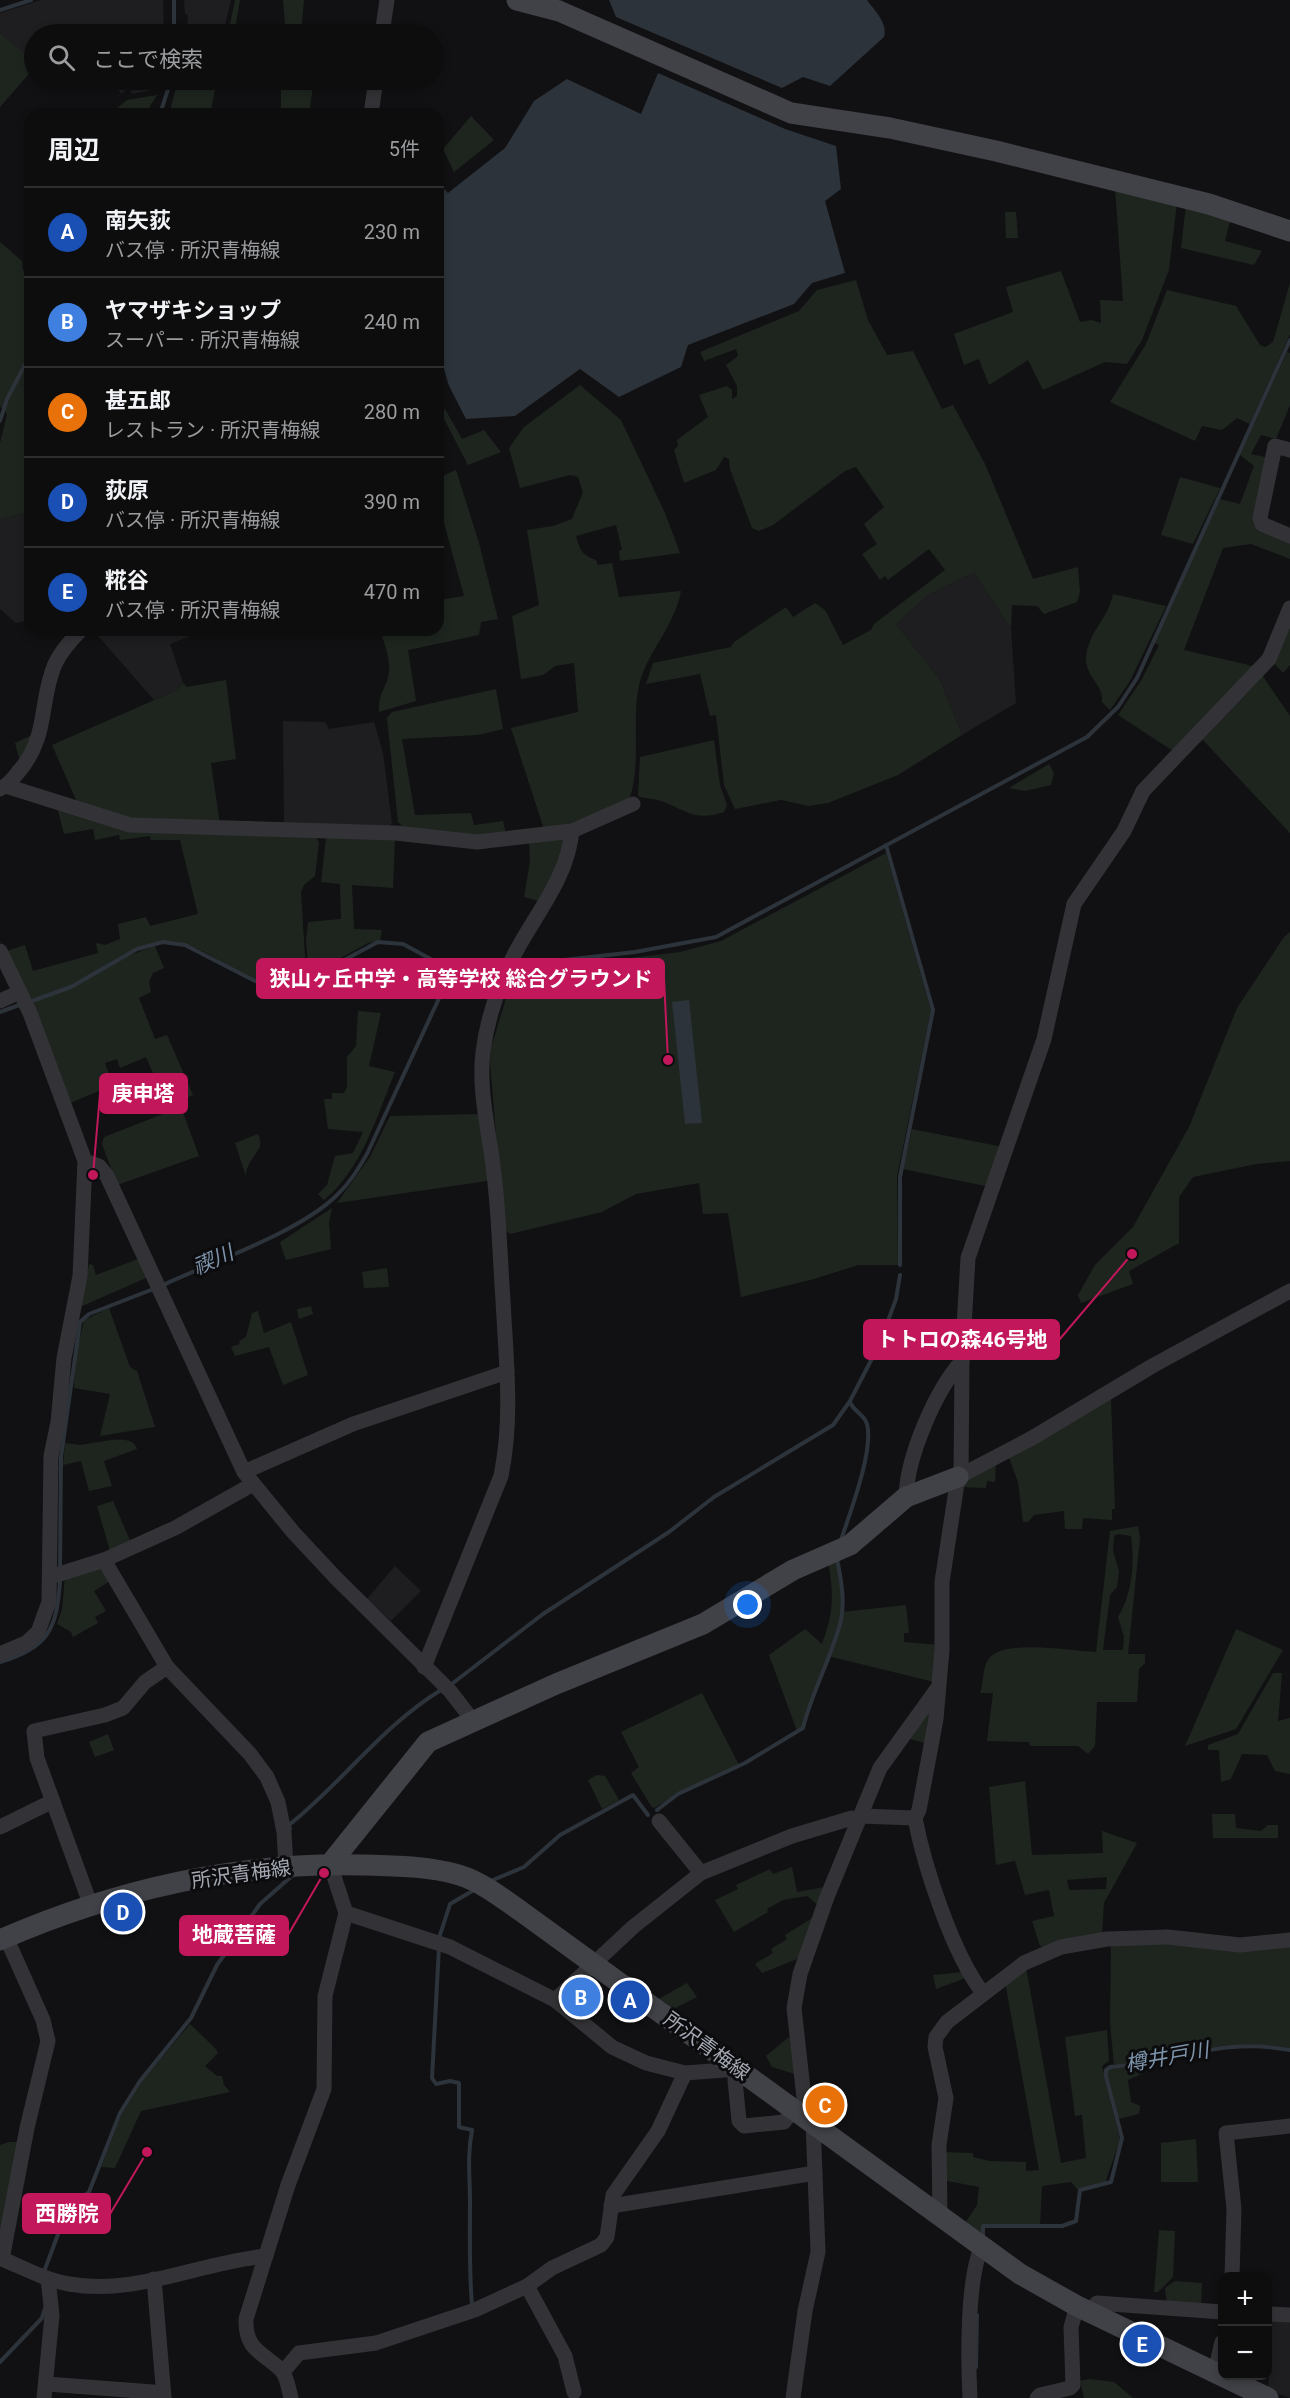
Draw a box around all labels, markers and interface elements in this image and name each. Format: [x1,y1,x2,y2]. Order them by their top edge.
search box [24,24,444,90]
icon: search [45,41,78,74]
text: ここで検索 [93,47,203,72]
text: 周辺 [48,135,100,165]
text: 5件 [389,137,420,161]
text: 南矢荻 [105,208,171,233]
text: A [61,220,74,244]
text: 230 m [364,220,420,244]
text: バス停 · 所沢青梅線 [105,238,280,262]
text: ヤマザキショップ [105,298,281,323]
text: B [61,310,74,334]
text: 240 m [364,310,420,334]
text: スーパー · 所沢青梅線 [105,328,300,352]
text: 甚五郎 [105,388,171,413]
text: C [61,400,74,424]
text: 280 m [364,400,420,424]
text: レストラン · 所沢青梅線 [105,418,320,442]
text: 荻原 [105,478,149,503]
text: D [61,490,74,514]
text: 390 m [364,490,420,514]
text: バス停 · 所沢青梅線 [105,508,280,532]
text: 糀谷 [105,568,149,593]
text: E [62,580,73,604]
text: 470 m [364,580,420,604]
text: バス停 · 所沢青梅線 [105,598,280,622]
callout: 狭山ヶ丘中学・高等学校 総合グラウンド [257,959,664,998]
text: 狭山ヶ丘中学・高等学校 総合グラウンド [269,967,653,991]
callout: 庚申塔 [100,1074,187,1113]
text: 庚申塔 [112,1082,175,1106]
water label: 禊川 [189,1240,239,1280]
callout: トトロの森46号地 [864,1320,1059,1359]
text: トトロの森46号地 [876,1328,1048,1352]
your location [733,1590,762,1619]
street label: 所沢青梅線 [190,1855,292,1893]
pin: D [104,1890,142,1934]
callout: 地蔵菩薩 [180,1916,288,1955]
text: 地蔵菩薩 [192,1923,276,1947]
pin: B [562,1974,600,2020]
pin: A [610,1978,650,2022]
street label: 所沢青梅線 [659,2007,755,2085]
water label: 樽井戸川 [1124,2038,1212,2076]
pin: C [806,2082,844,2128]
callout: 西勝院 [23,2194,110,2233]
text: 西勝院 [36,2202,99,2226]
map controls [1218,2272,1272,2380]
button: + [1218,2272,1272,2326]
pin: E [1122,2322,1162,2366]
button: − [1218,2326,1272,2380]

